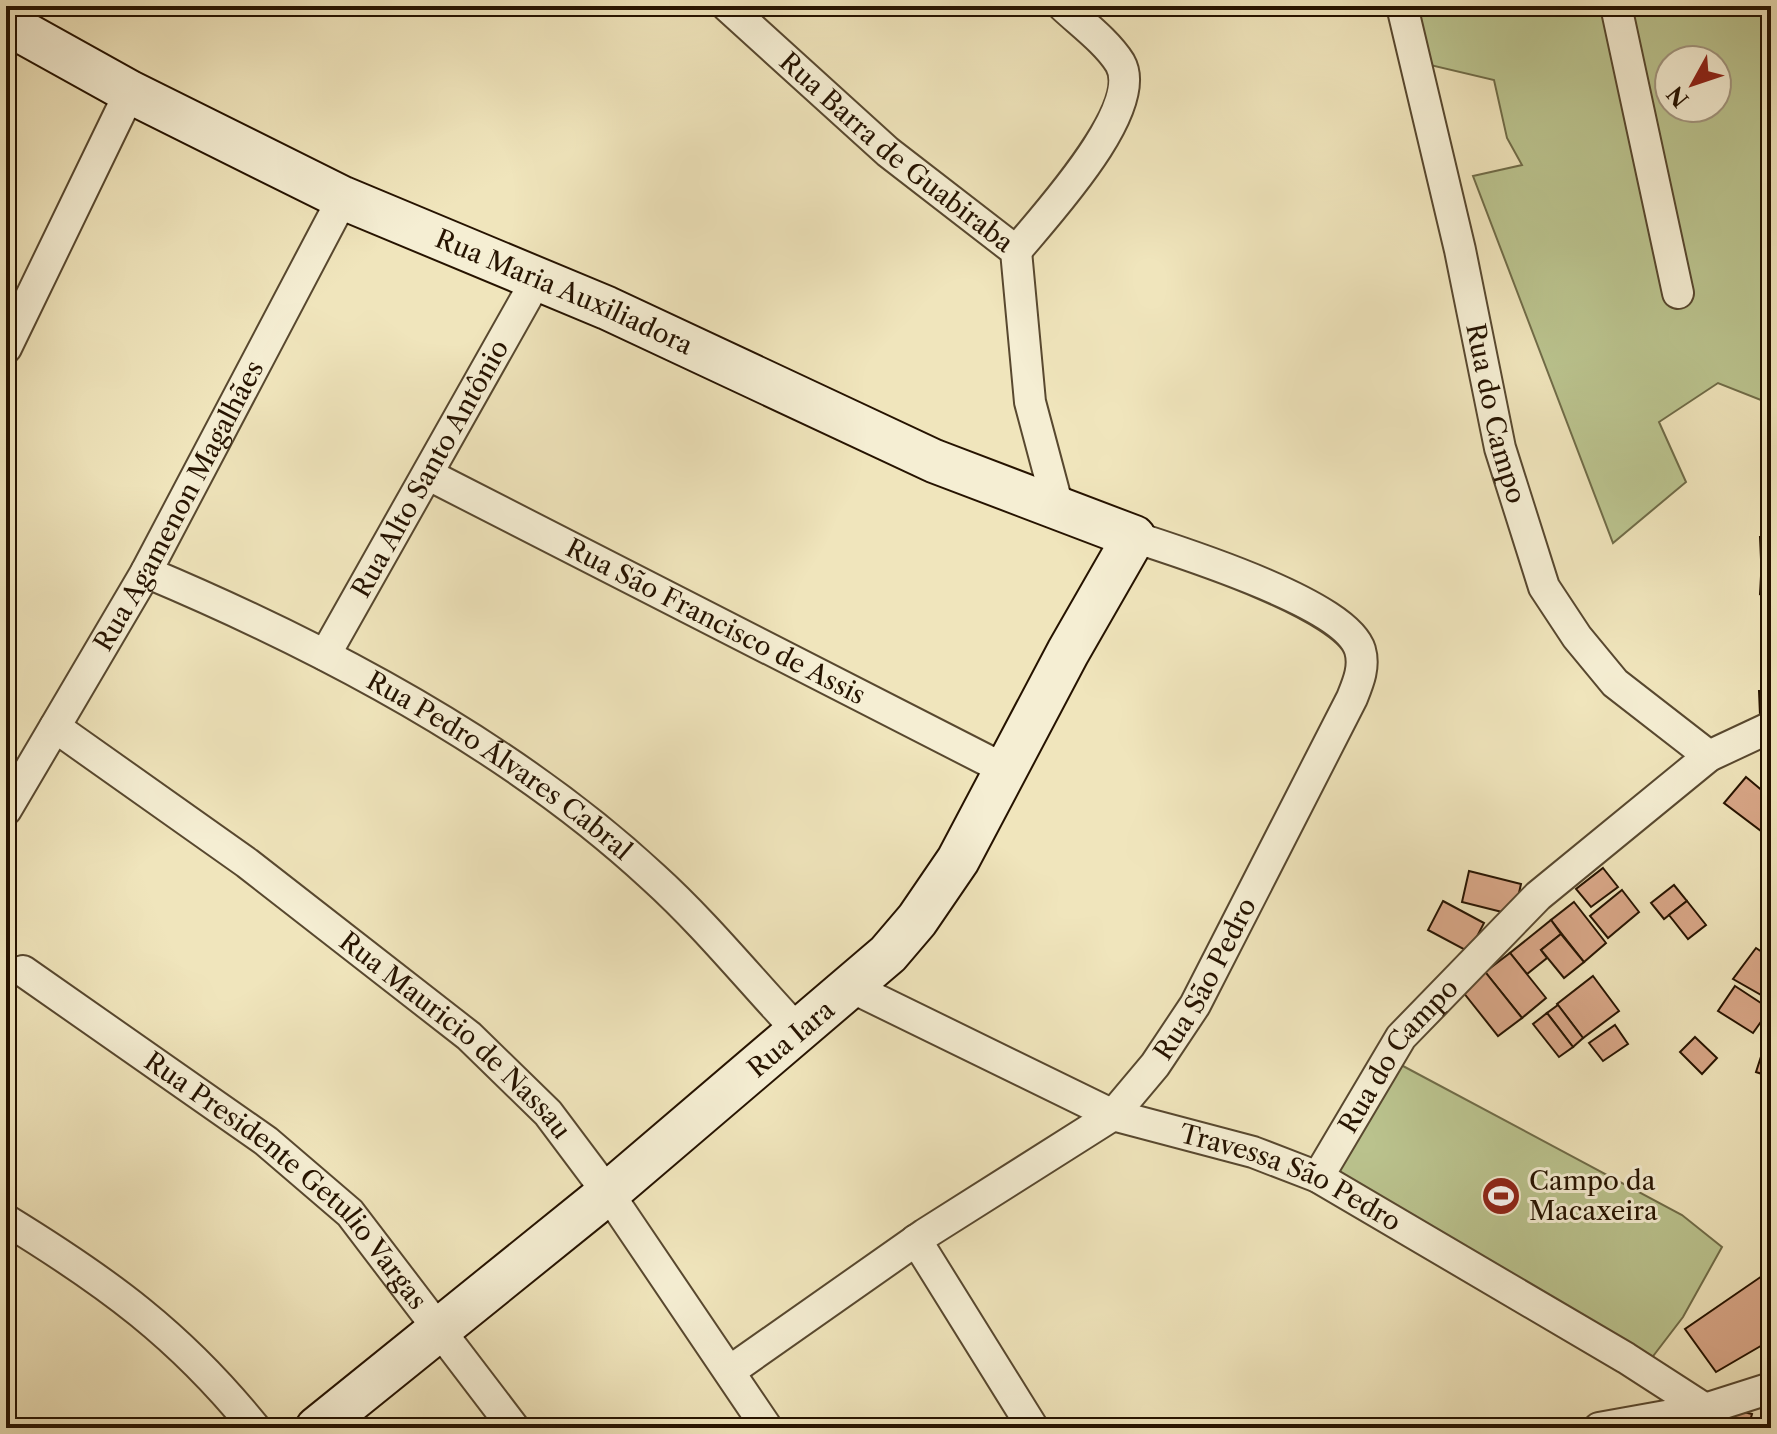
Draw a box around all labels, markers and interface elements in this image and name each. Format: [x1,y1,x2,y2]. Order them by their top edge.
north arrow [1653,44,1733,124]
street label: Rua Barra de Guabiraba [773,46,1020,259]
text: N [1662,81,1695,113]
street label: Rua Maria Auxiliadora [431,222,698,362]
street label: Rua do Campo [1459,320,1533,507]
street label: Rua Alto Santo Antônio [345,334,516,603]
street label: Rua Agamenon Magalhães [87,355,271,657]
street label: Rua São Francisco de Assis [561,532,871,711]
street label: Rua Pedro Álvares Cabral [361,664,639,867]
street label: Rua São Pedro [1147,892,1263,1066]
street label: Rua Mauricio de Nassau [333,925,578,1145]
street label: Rua do Campo [1332,972,1465,1139]
street label: Rua Iara [741,993,841,1084]
street label: Rua Presidente Getulio Vargas [138,1045,434,1316]
street label: Travessa São Pedro [1176,1117,1407,1238]
place label: Campo da Macaxeira [1529,1165,1658,1227]
sports icon: Campo da Macaxeira [1480,1175,1522,1217]

